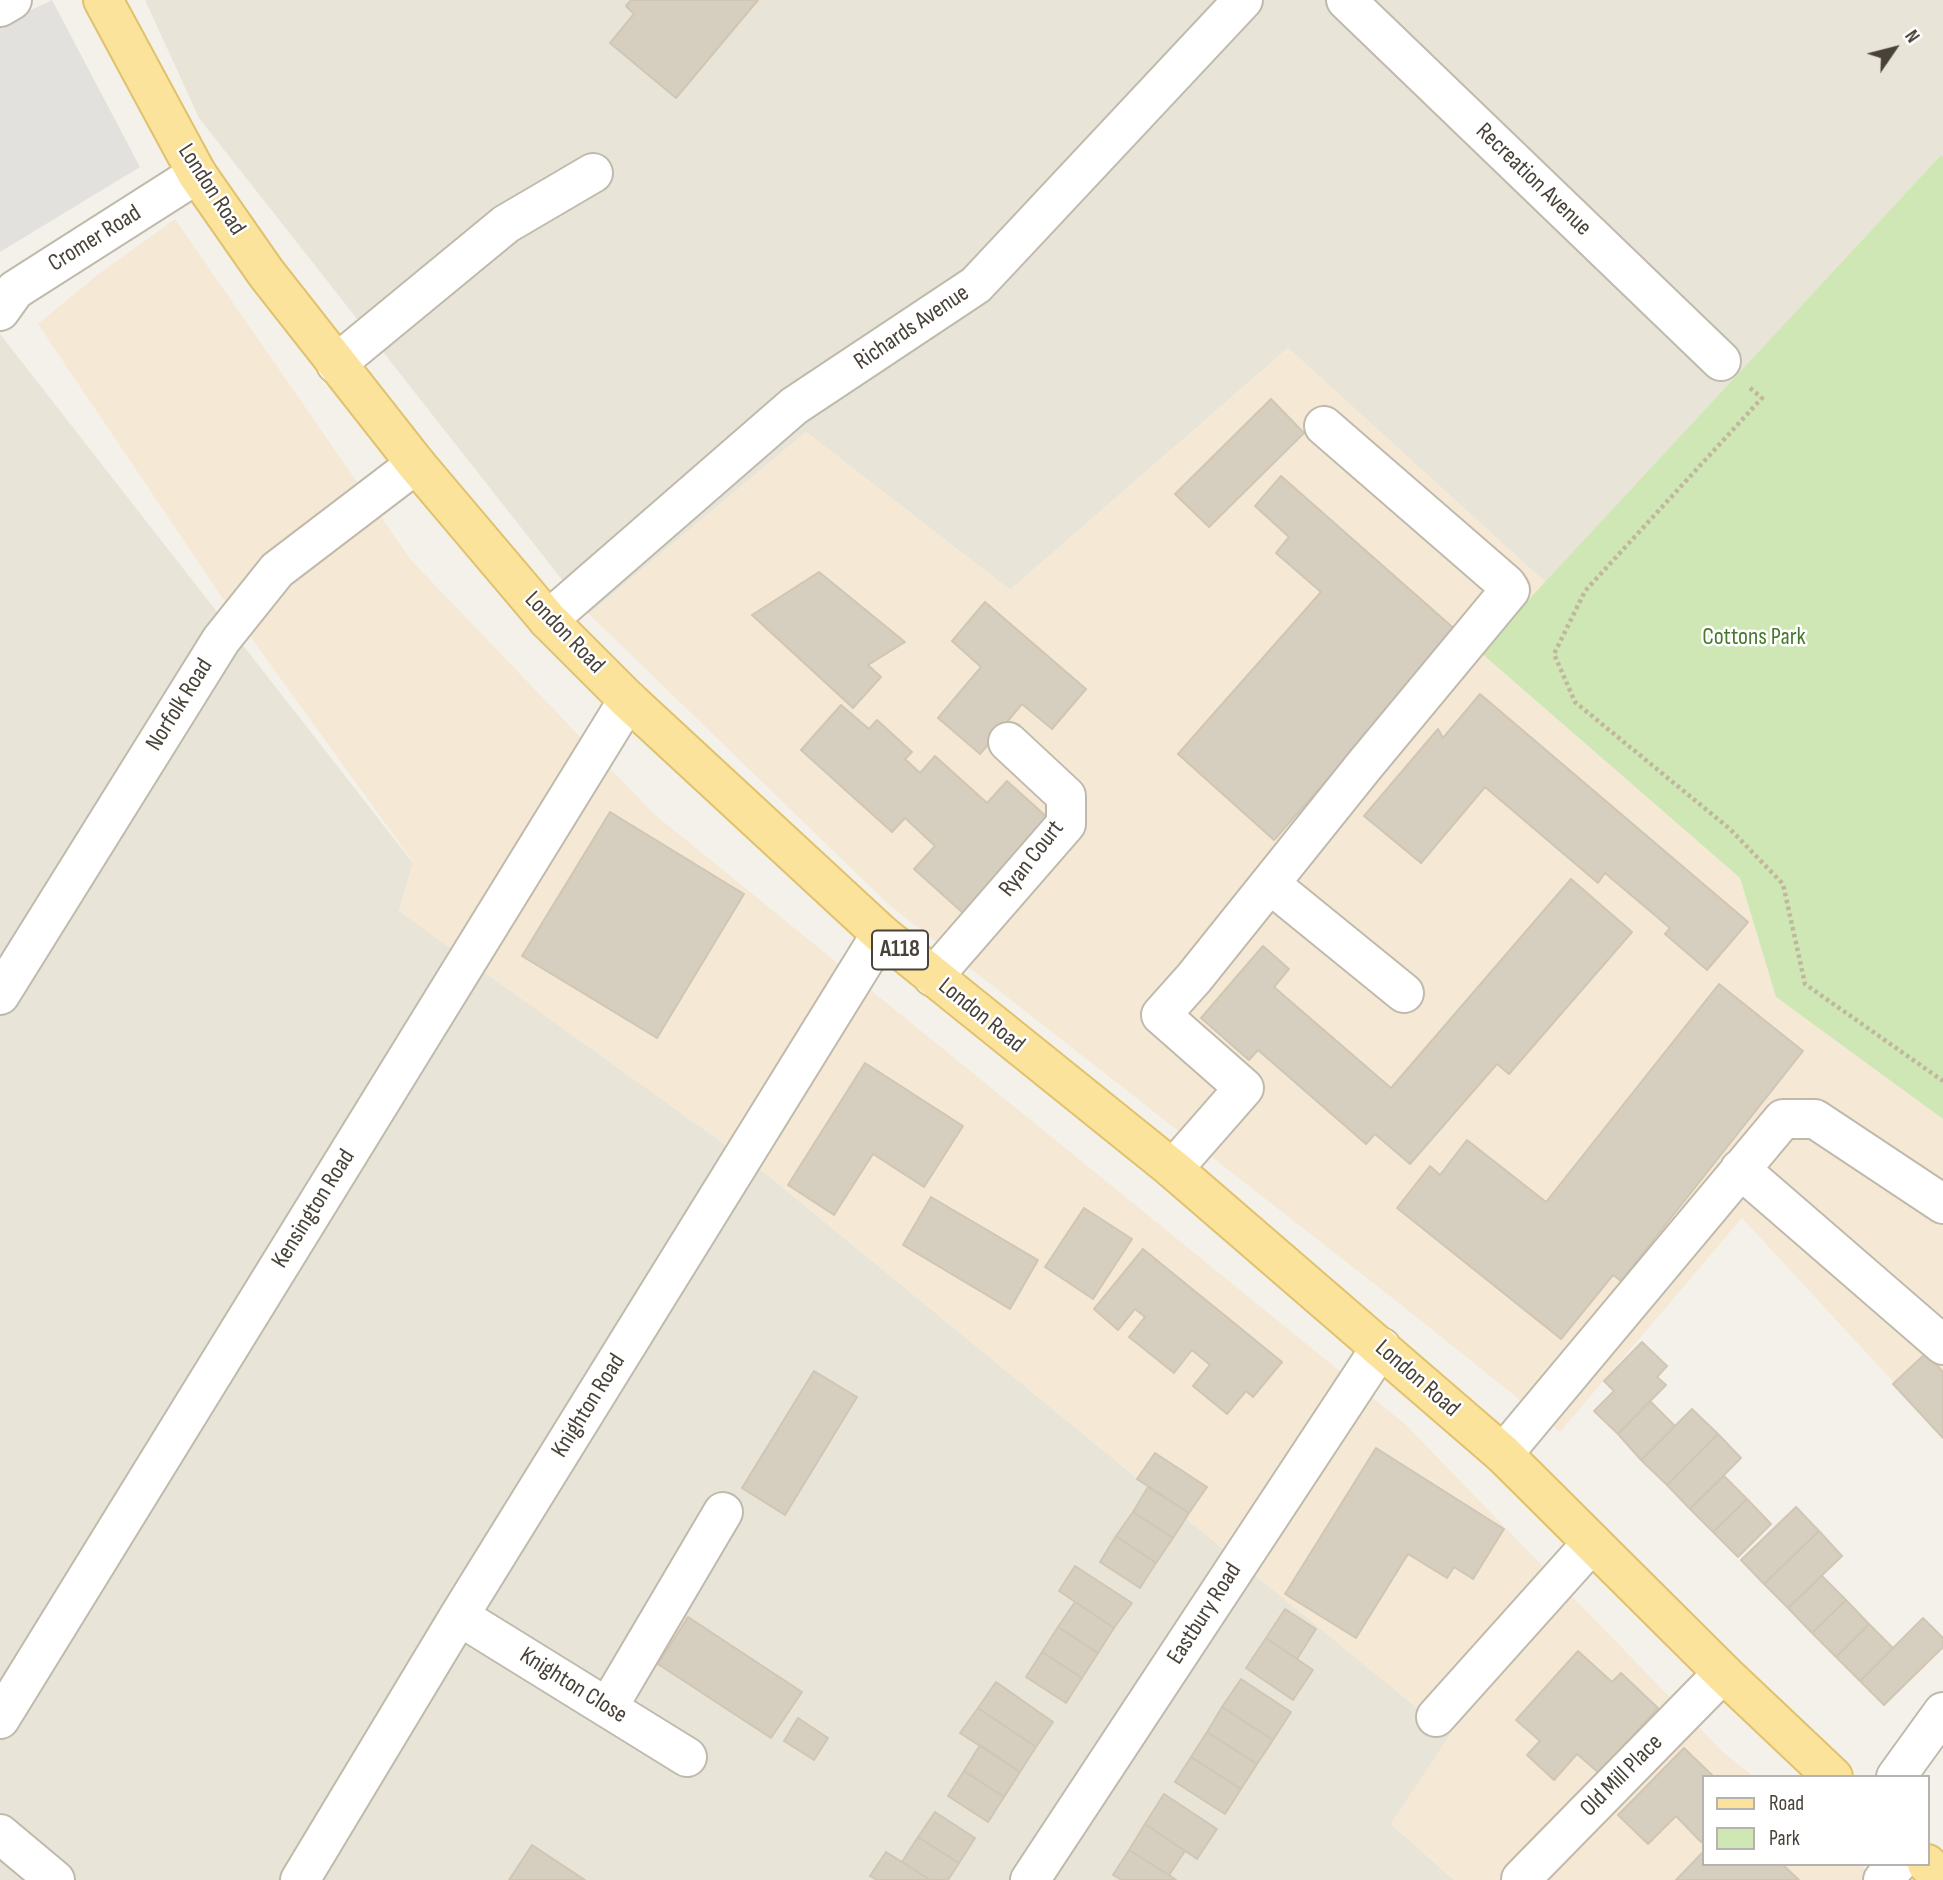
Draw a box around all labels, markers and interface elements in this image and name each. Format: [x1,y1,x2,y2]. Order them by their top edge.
north arrow [1859,14,1929,84]
text: N [1899,26,1924,47]
street label: Recreation Avenue [1469,118,1597,242]
street label: London Road [171,139,251,241]
street label: Cromer Road [43,199,147,279]
street label: Richards Avenue [849,279,975,377]
street label: London Road [518,586,610,680]
park label: Cottons Park [1702,624,1806,652]
street label: Norfolk Road [140,654,220,756]
street label: Ryan Court [993,815,1071,903]
road number: A118 [872,931,928,970]
street label: London Road [932,972,1030,1060]
street label: Kensington Road [266,1144,362,1274]
street label: London Road [1369,1334,1465,1424]
street label: Knighton Road [546,1349,632,1463]
street label: Eastbury Road [1162,1558,1248,1670]
street label: Knighton Close [514,1642,632,1730]
street label: Old Mill Place [1575,1729,1669,1823]
legend [1702,1775,1929,1866]
text: Road [1769,1791,1804,1816]
text: Park [1769,1826,1800,1851]

